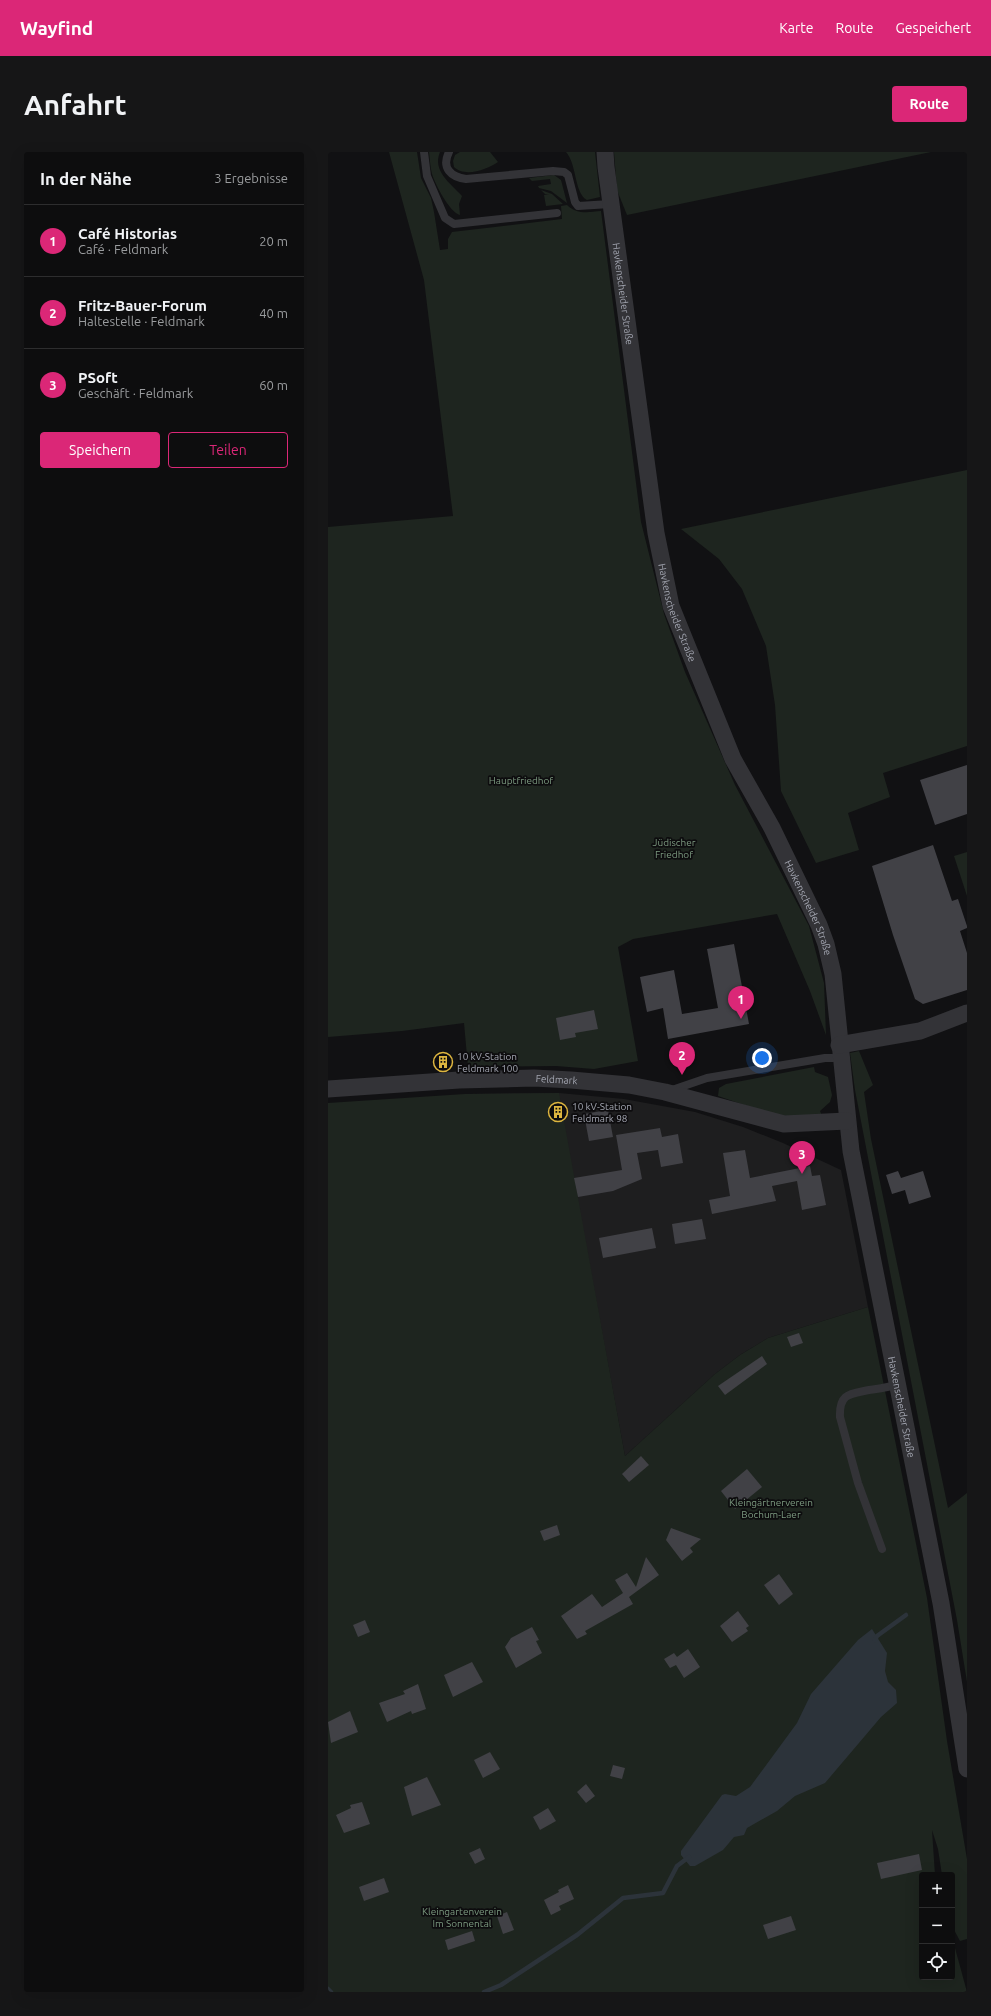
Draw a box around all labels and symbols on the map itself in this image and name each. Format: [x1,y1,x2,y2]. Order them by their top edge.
street label: Havkenscheider Straße [610,242,635,346]
street label: Havkenscheider Straße [656,562,698,663]
park label: Hauptfriedhof [489,775,553,786]
park label: Jüdischer Friedhof [653,837,696,860]
street label: Havkenscheider Straße [782,858,833,956]
pin: 1 [728,986,754,1019]
pin: 2 [669,1042,695,1075]
your location [752,1048,772,1068]
building icon: 10 kV-Station Feldmark 100 [432,1051,454,1073]
place label: 10 kV-Station Feldmark 100 [457,1051,518,1074]
street label: Feldmark [535,1073,578,1087]
building icon: 10 kV-Station Feldmark 98 [547,1101,569,1123]
place label: 10 kV-Station Feldmark 98 [572,1101,632,1124]
pin: 3 [789,1141,815,1174]
street label: Havkenscheider Straße [886,1355,917,1459]
park label: Kleingärtnerverein Bochum-Laer [729,1497,813,1520]
park label: Kleingartenverein Im Sonnental [422,1906,502,1929]

